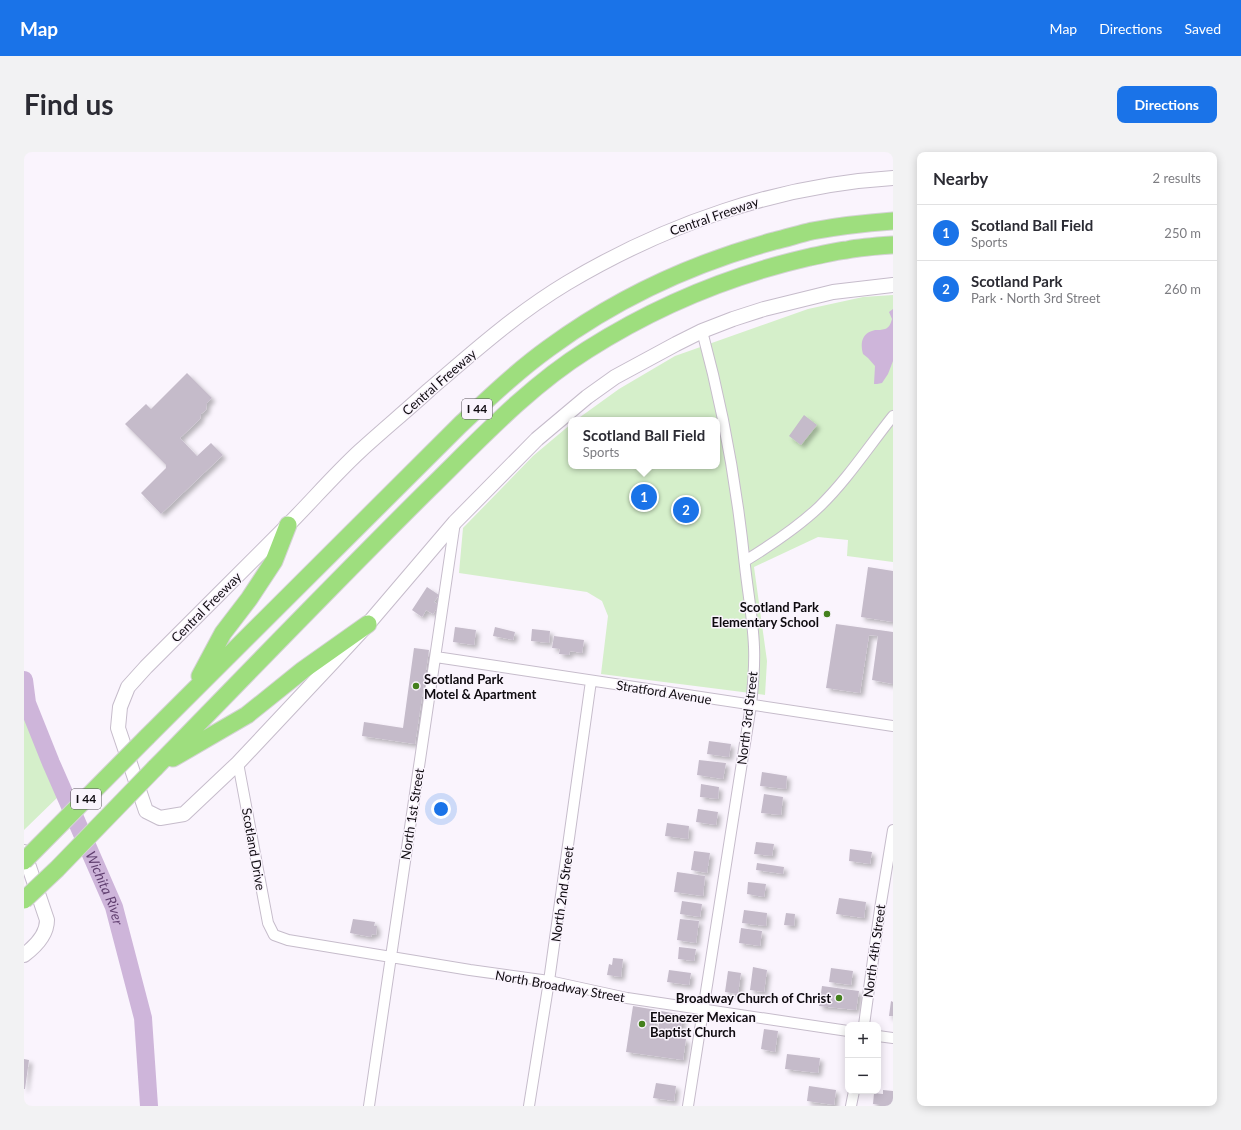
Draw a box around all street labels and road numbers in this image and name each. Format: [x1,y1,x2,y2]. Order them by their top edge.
street label: Central Freeway [668,193,761,239]
street label: Central Freeway [399,345,479,418]
road number: I 44 [462,399,492,419]
street label: Central Freeway [168,568,245,645]
street label: North 3rd Street [733,670,761,766]
street label: Stratford Avenue [615,677,713,707]
street label: North 1st Street [397,767,427,861]
road number: I 44 [71,789,101,809]
street label: Scotland Drive [239,807,269,892]
street label: North 2nd Street [547,845,577,943]
street label: North 4th Street [860,903,889,999]
street label: North Broadway Street [494,967,626,1005]

